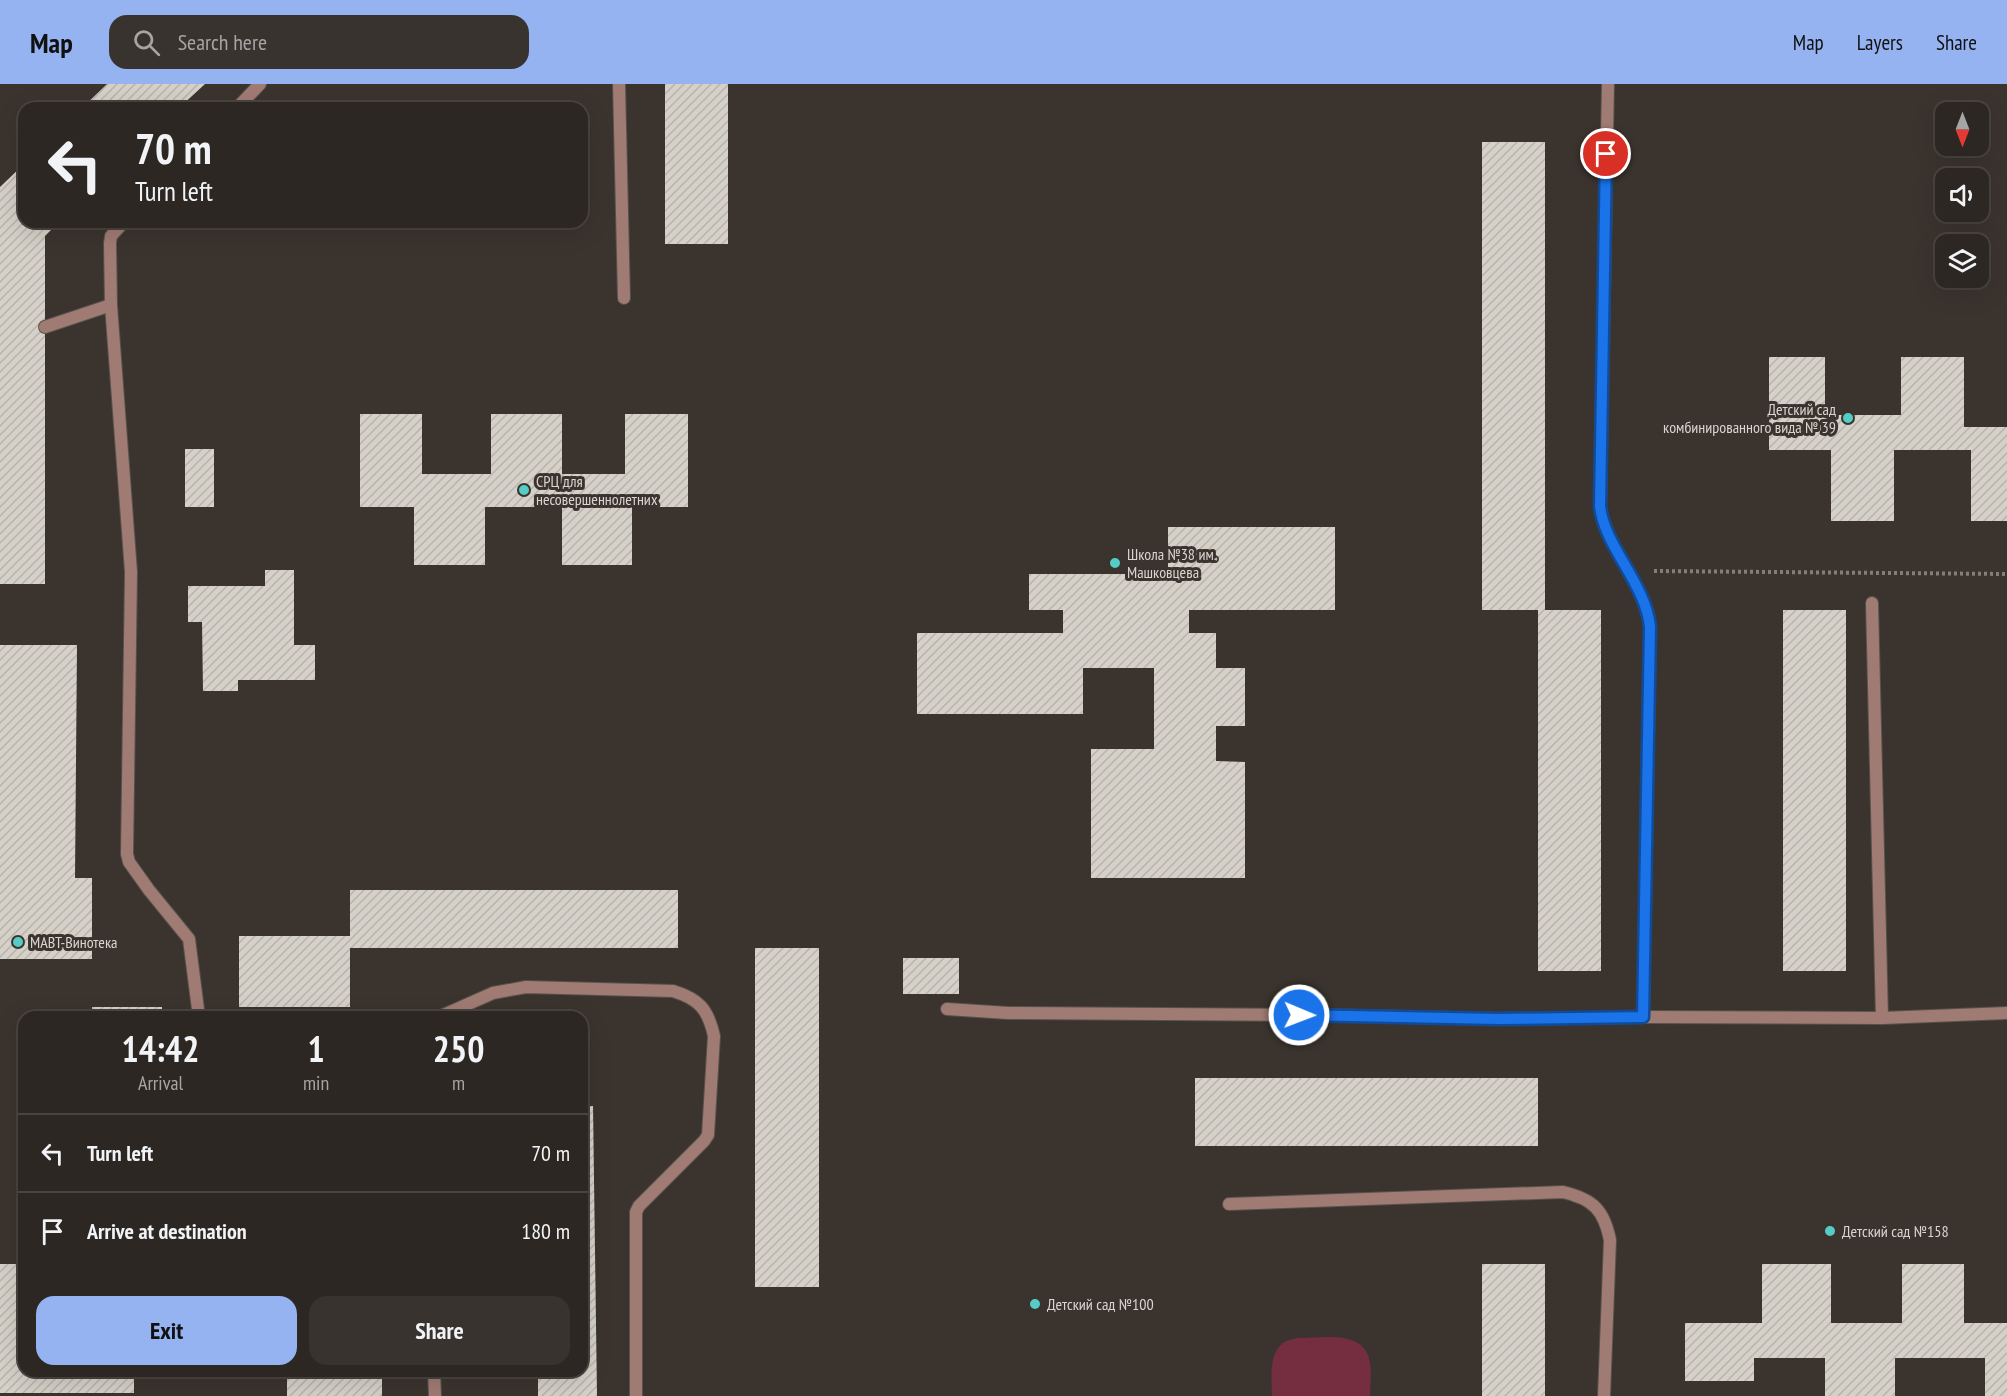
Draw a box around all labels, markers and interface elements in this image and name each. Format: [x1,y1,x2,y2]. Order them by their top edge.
search box [109,15,529,69]
text: Map [30,24,73,61]
icon: search [130,26,163,59]
text: Search here [178,28,267,56]
text: Map [1793,29,1824,56]
text: Layers [1857,29,1903,56]
text: Share [1936,29,1977,56]
north arrow [1935,102,1989,156]
map controls [1935,102,1989,288]
text: 70 m [135,121,212,176]
icon: left [36,126,114,204]
pin [1580,128,1631,179]
icon: arrive [1589,137,1622,170]
button: sound [1935,168,1989,222]
text: Turn left [135,174,213,208]
button: layers [1935,234,1989,288]
place label: Детский сад комбинированного вида № 39 [1663,399,1836,437]
marker: Детский сад комбинированного вида № 39 [1841,411,1855,425]
place label: СРЦ для несовершеннолетних [536,471,658,509]
marker: СРЦ для несовершеннолетних [517,483,531,497]
place label: Школа №38 им. Машковцева [1127,544,1217,582]
marker: Школа №38 им. Машковцева [1108,556,1122,570]
place label: МАВТ-Винотека [30,932,118,952]
marker: МАВТ-Винотека [11,935,25,949]
position arrow [1267,983,1331,1047]
text: 14:42 [122,1025,199,1072]
text: 1 [307,1025,325,1072]
text: 250 [433,1025,484,1072]
text: Arrival [138,1070,183,1096]
text: min [303,1070,329,1096]
text: m [452,1070,465,1096]
icon: left [36,1137,69,1170]
text: Turn left [87,1139,153,1167]
text: 70 m [531,1139,570,1167]
icon: arrive [36,1215,69,1248]
text: Arrive at destination [87,1217,247,1245]
text: 180 m [521,1217,570,1245]
place label: Детский сад №158 [1842,1221,1949,1241]
marker: Детский сад №158 [1823,1224,1837,1238]
place label: Детский сад №100 [1047,1294,1154,1314]
button: Exit [36,1296,297,1365]
button: Share [309,1296,570,1365]
marker: Детский сад №100 [1028,1297,1042,1311]

